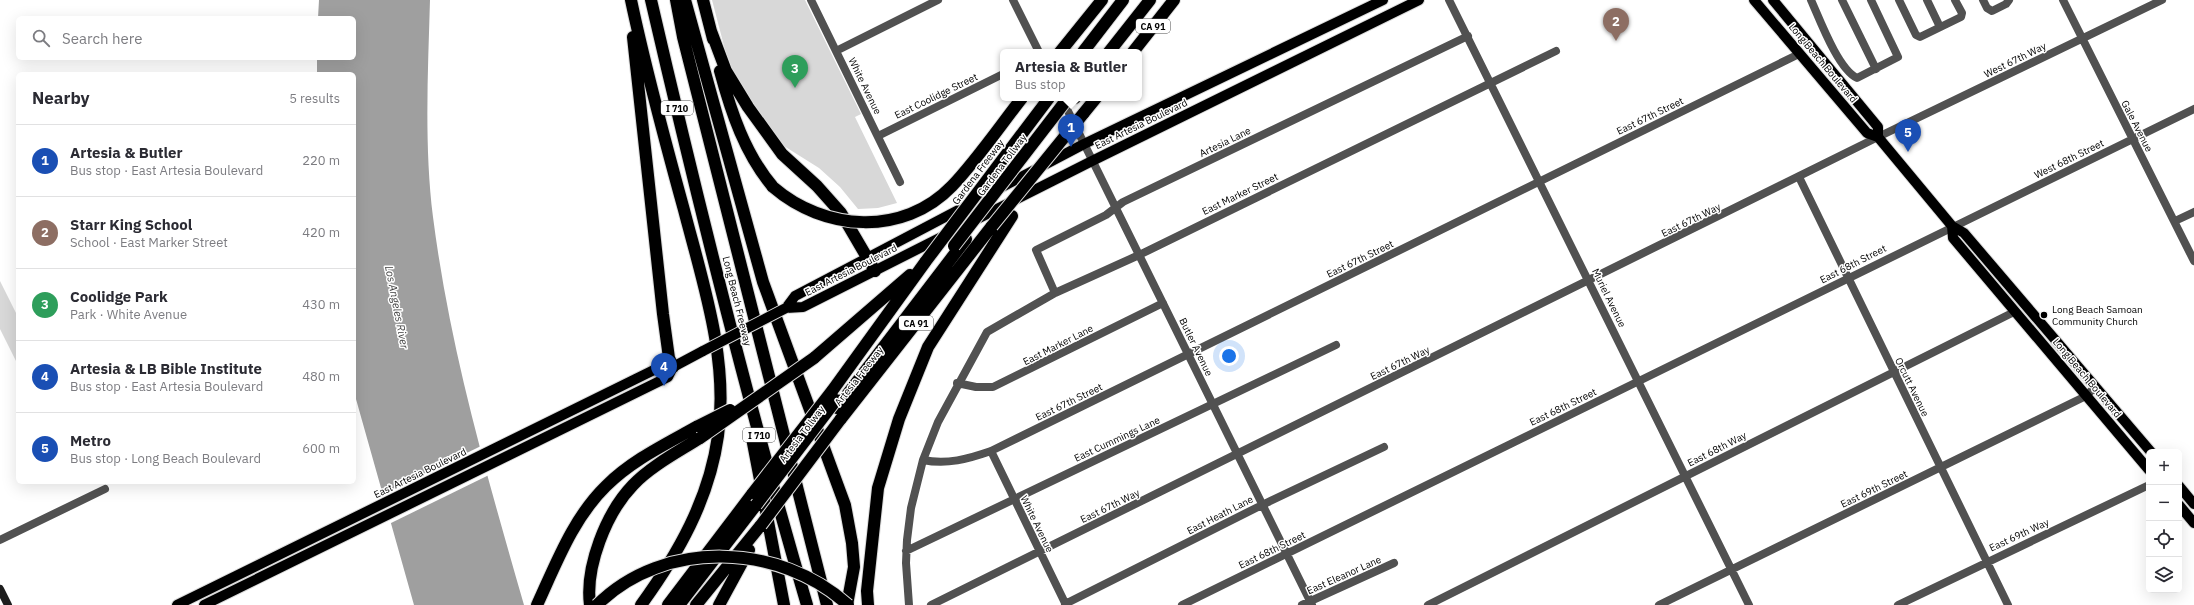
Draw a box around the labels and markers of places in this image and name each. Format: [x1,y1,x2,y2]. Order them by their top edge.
pin: 2 [1603,8,1629,41]
pin: 3 [782,55,808,88]
pin: 1 [1058,114,1084,147]
pin: 5 [1895,119,1921,152]
place label: Long Beach Samoan Community Church [2052,303,2143,328]
marker: Long Beach Samoan Community Church [2039,310,2049,320]
pin: 4 [651,353,677,386]

